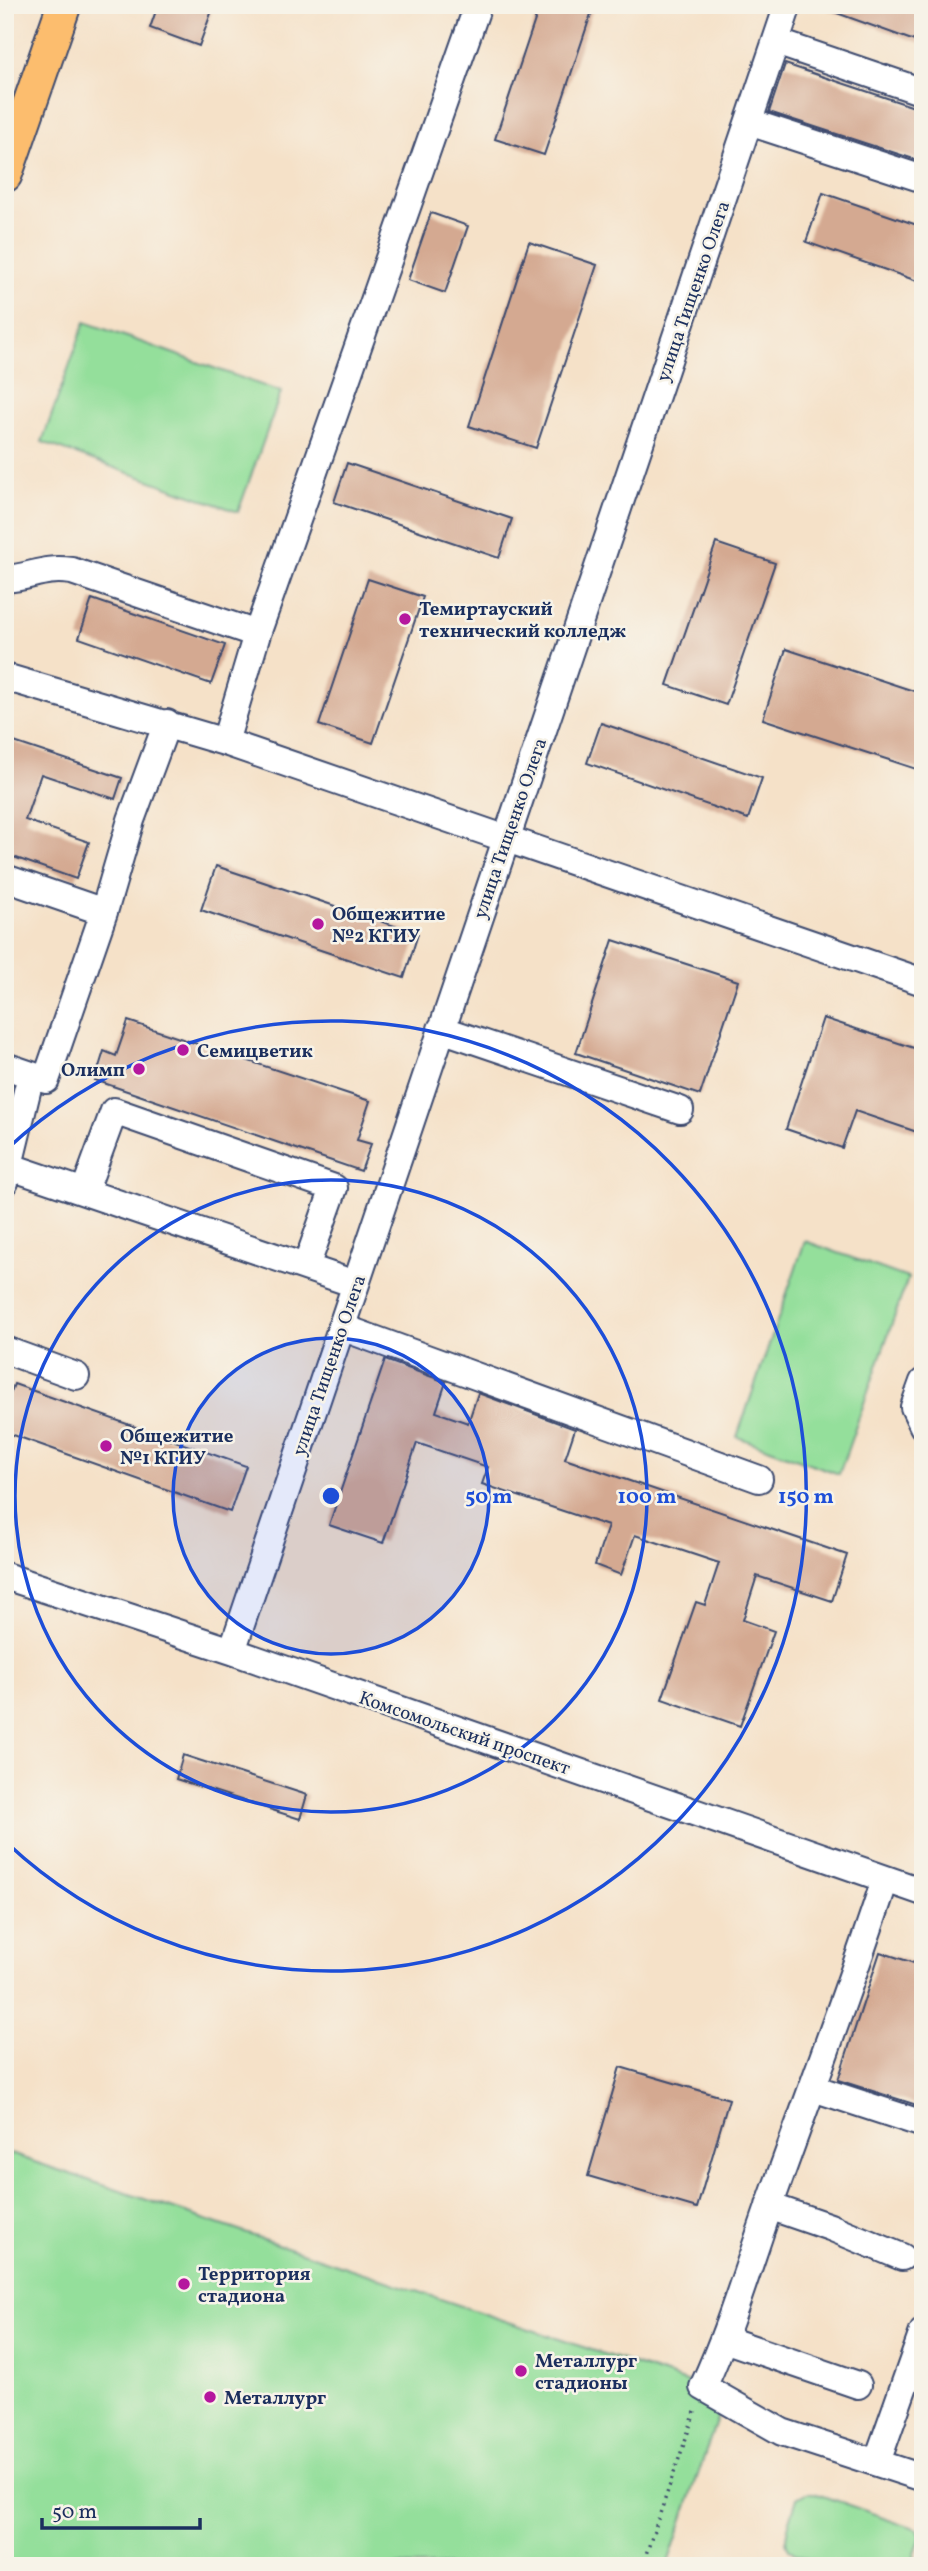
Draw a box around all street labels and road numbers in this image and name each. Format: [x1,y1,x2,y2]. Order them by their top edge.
street label: улица Тищенко Олега [651,198,737,386]
street label: улица Тищенко Олега [468,735,554,923]
street label: улица Тищенко Олега [287,1272,373,1460]
street label: Комсомольский проспект [355,1685,574,1782]

